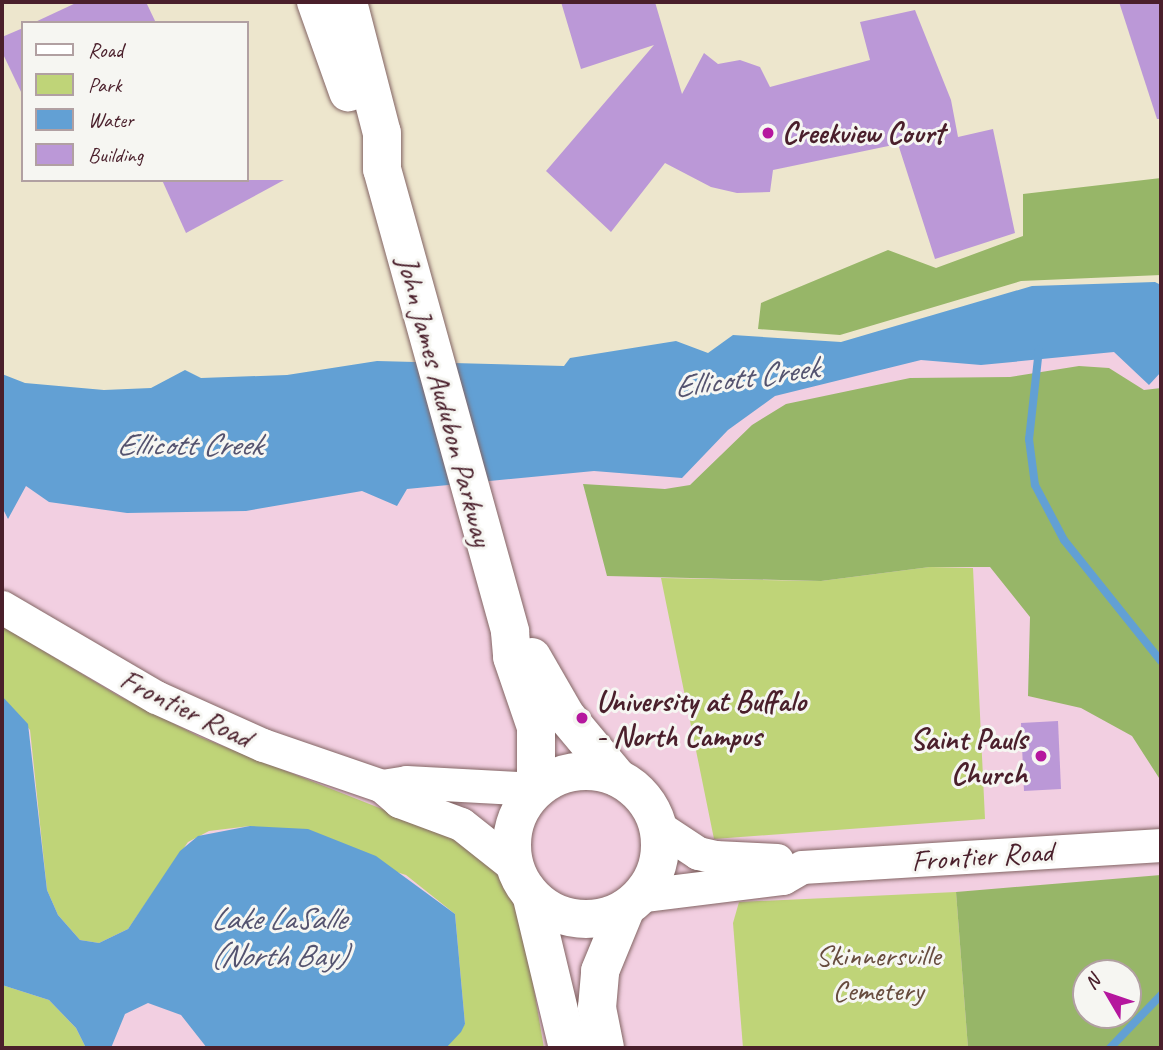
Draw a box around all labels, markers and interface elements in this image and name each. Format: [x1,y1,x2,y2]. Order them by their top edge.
legend [21,21,248,182]
text: Road [88,37,123,63]
text: Park [88,72,121,98]
text: Water [88,107,134,133]
place label: Creekview Court [782,115,944,151]
marker: Creekview Court [760,125,776,141]
text: Building [88,142,143,168]
street label: John James Audubon Parkway [389,252,501,550]
water label: Ellicott Creek [672,349,820,407]
water label: Ellicott Creek [117,426,261,464]
street label: Frontier Road [114,661,258,755]
place label: University at Buffalo - North Campus [596,683,806,754]
marker: University at Buffalo - North Campus [574,710,590,726]
place label: Saint Pauls Church [909,721,1027,792]
marker: Saint Pauls Church [1033,748,1049,764]
street label: Frontier Road [910,833,1054,879]
water label: Lake LaSalle (North Bay) [210,901,346,976]
park label: Skinnersville Cemetery [816,937,940,1007]
north arrow [1072,959,1142,1029]
text: N [1079,970,1105,994]

